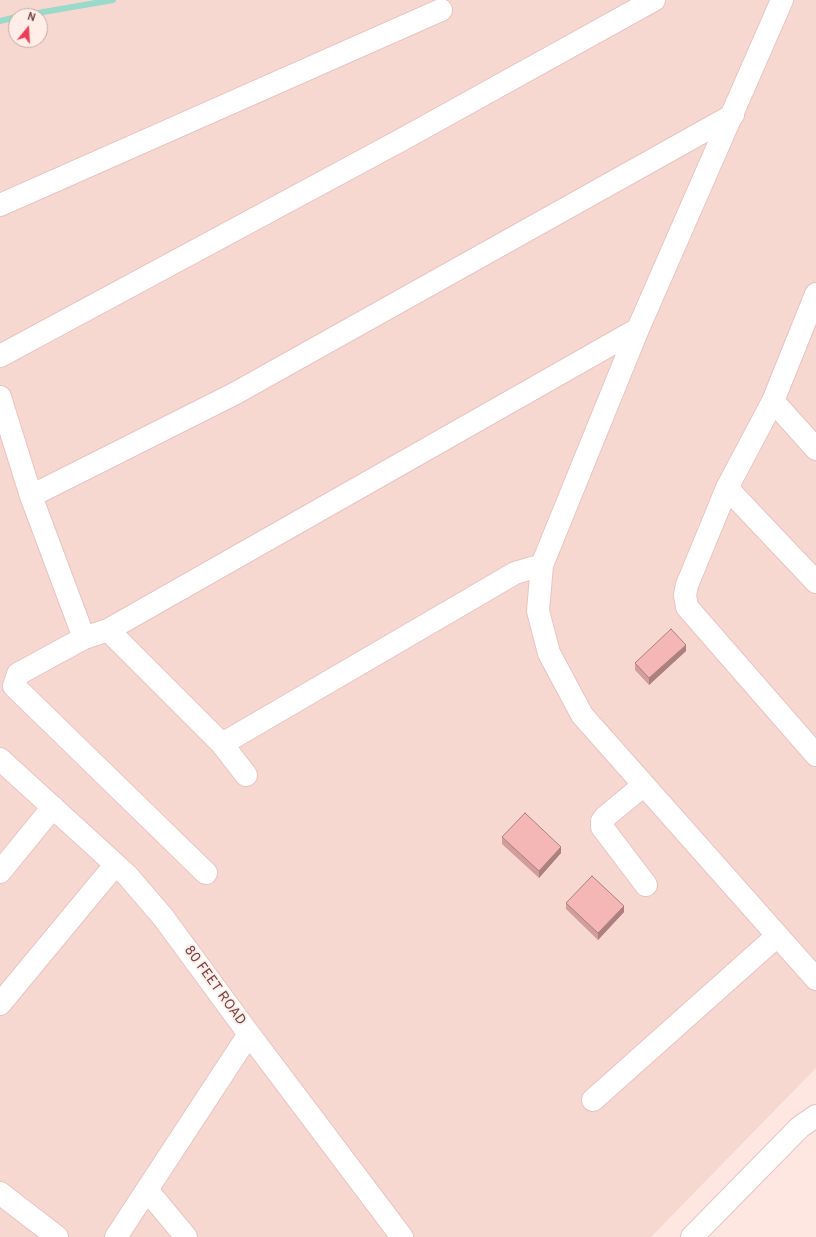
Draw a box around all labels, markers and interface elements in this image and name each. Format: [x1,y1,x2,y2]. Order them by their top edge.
north arrow [8,8,48,48]
text: N [25,10,37,25]
street label: 80 FEET ROAD [179,943,249,1029]

